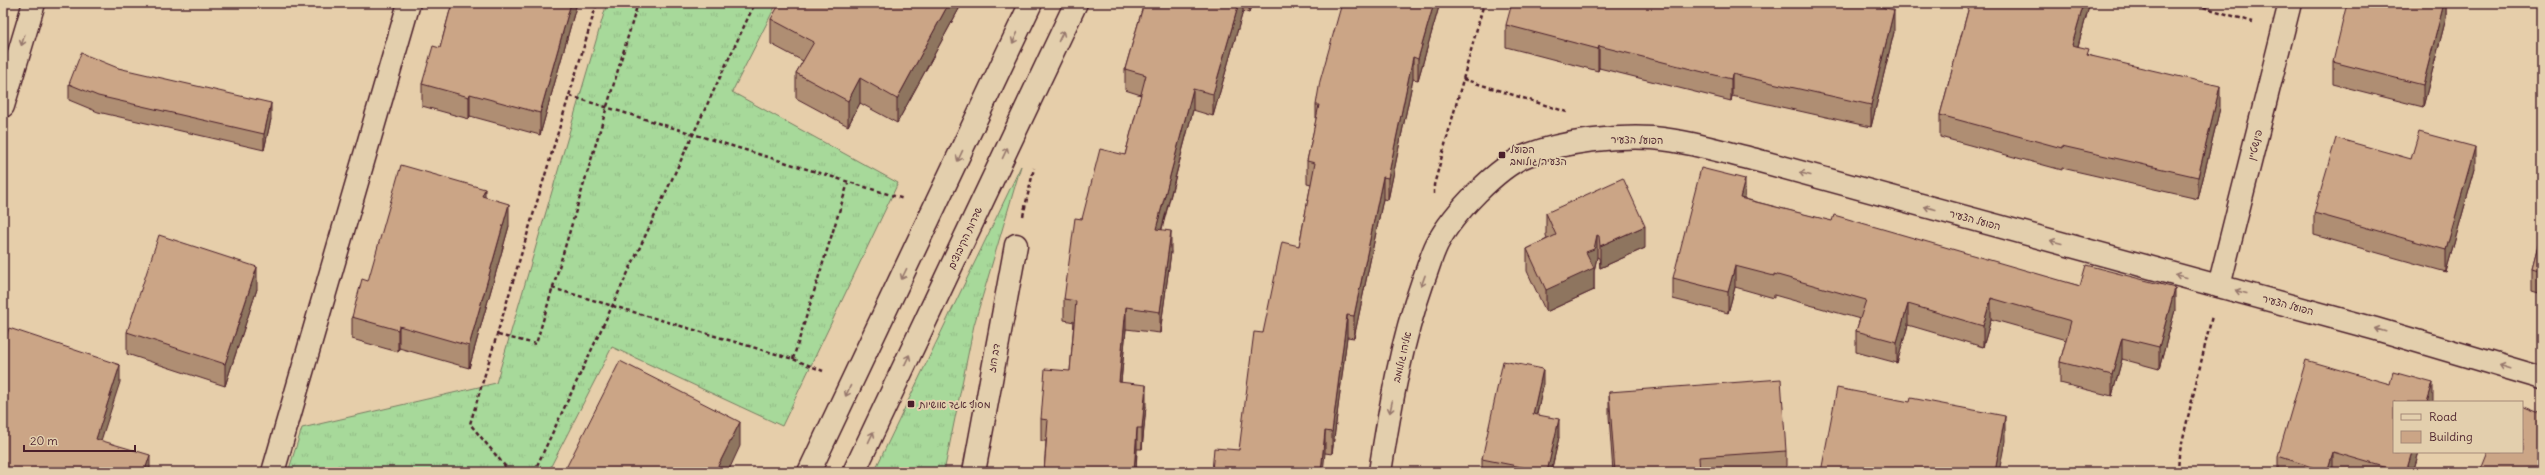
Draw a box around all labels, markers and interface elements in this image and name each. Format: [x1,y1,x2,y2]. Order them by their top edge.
one-way arrow [1058,30,1065,42]
one-way arrow [1010,32,1018,44]
one-way arrow [19,34,26,47]
street label: פינשטיין [2245,128,2265,162]
street label: הפועל הצעיר [1610,133,1664,147]
place label: הפועל הצעיר/גולומב [1510,143,1567,168]
one-way arrow [1002,148,1009,160]
one-way arrow [956,150,963,162]
marker: הפועל הצעיר/גולומב [1497,150,1507,160]
one-way arrow [1799,169,1812,177]
one-way arrow [1924,204,1937,211]
street label: שדרות הקיבוצים [945,205,985,271]
street label: הפועל הצעיר [1948,207,2002,233]
one-way arrow [2050,238,2063,245]
one-way arrow [900,267,907,279]
one-way arrow [2175,272,2188,279]
one-way arrow [1419,275,1427,287]
one-way arrow [2235,288,2248,295]
street label: הפועל הצעיר [2261,292,2315,318]
one-way arrow [2374,326,2387,333]
street label: אליהו גולומב [1390,330,1414,384]
street label: דב הוז [985,342,1003,373]
one-way arrow [904,354,911,366]
one-way arrow [2498,363,2511,370]
one-way arrow [844,385,851,397]
place label: מסוף אגד אושיות [918,398,990,411]
marker: מסוף אגד אושיות [906,399,916,409]
one-way arrow [1386,400,1394,413]
legend [2393,401,2523,453]
text: Road [2429,409,2457,424]
scale bar [24,427,135,453]
text: Building [2429,429,2473,444]
one-way arrow [868,431,875,443]
text: 20 m [30,433,58,448]

